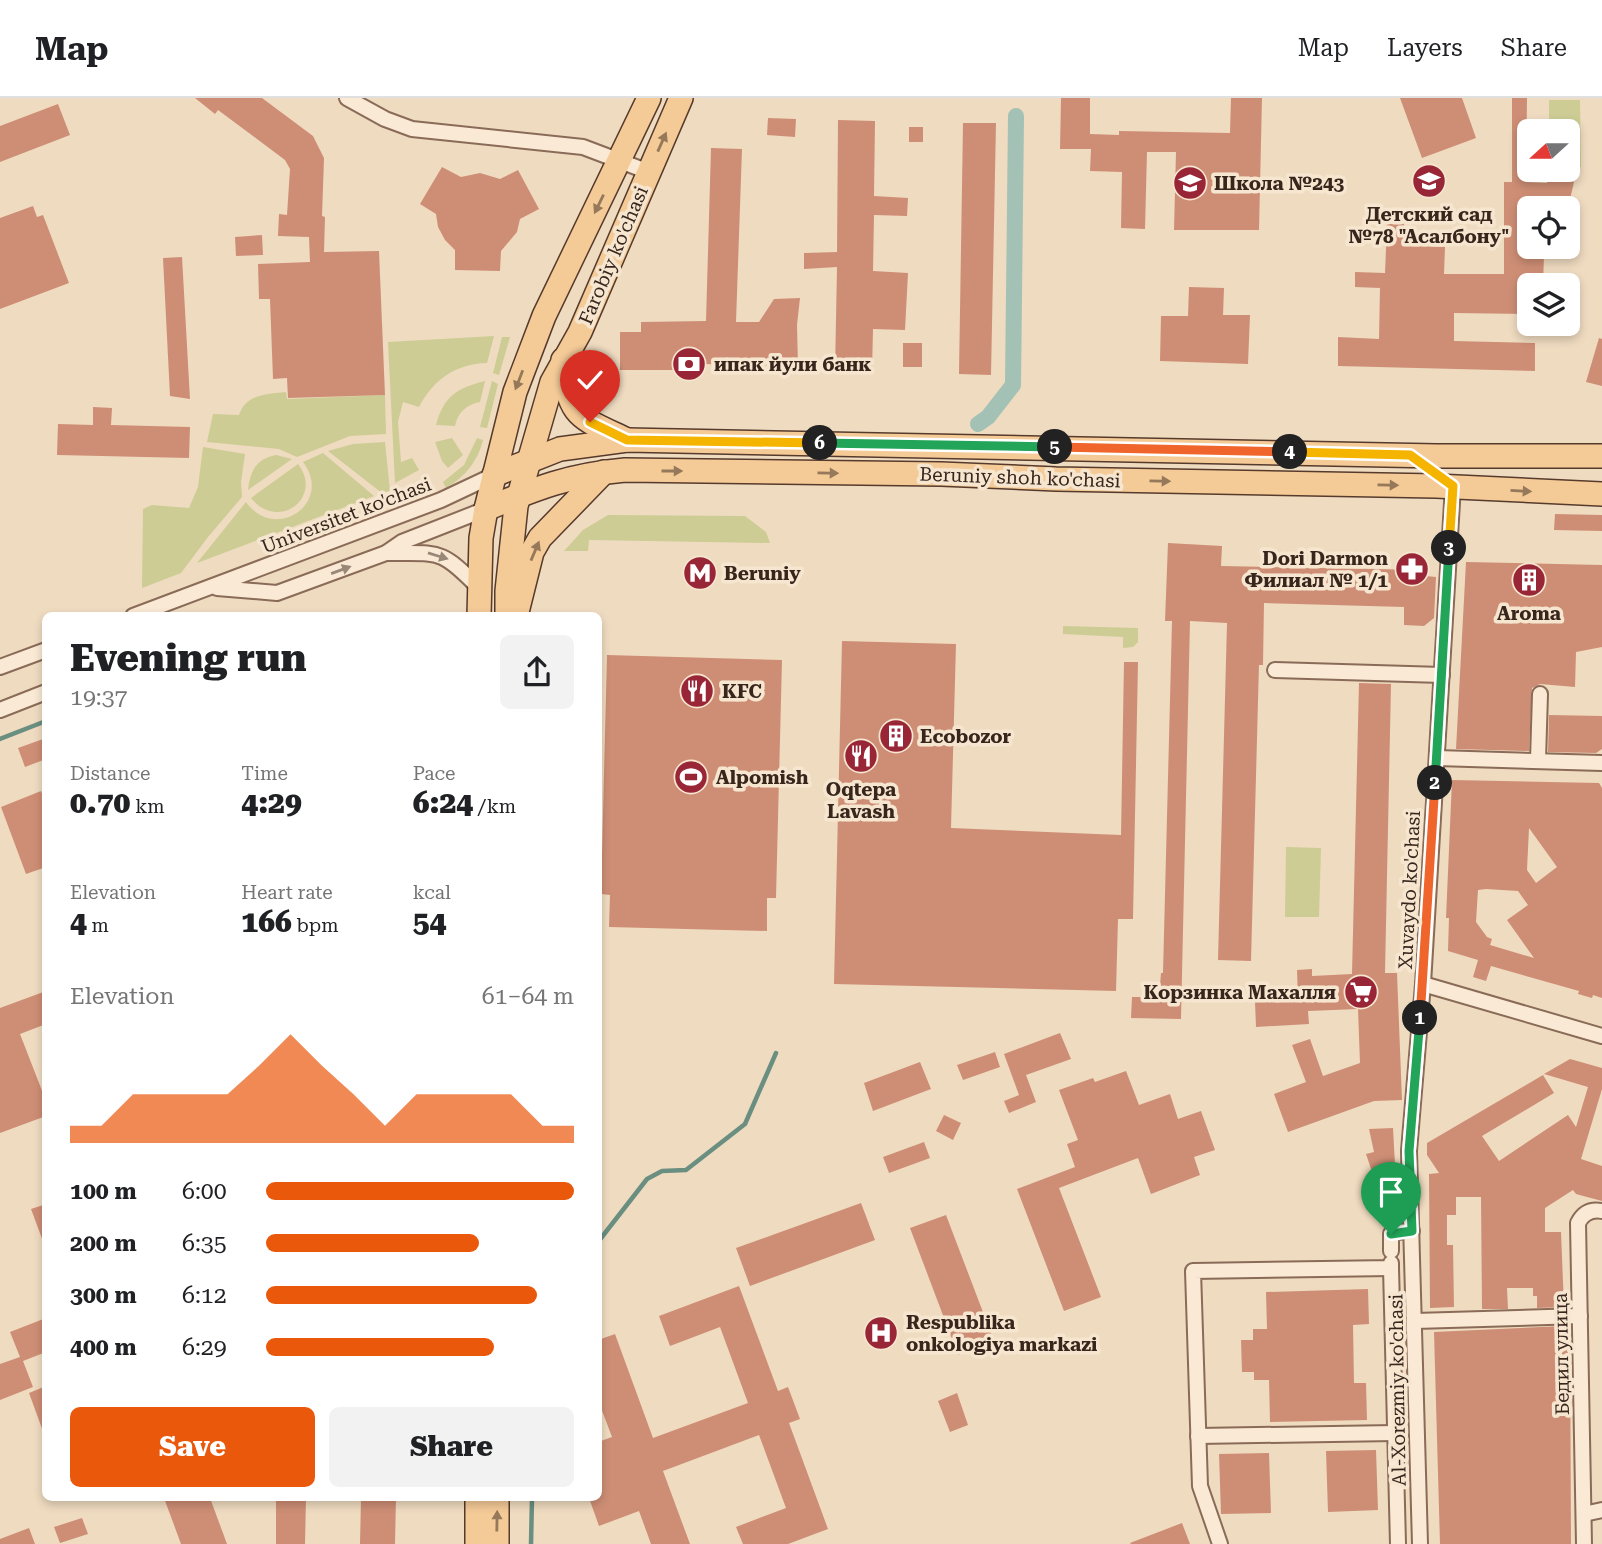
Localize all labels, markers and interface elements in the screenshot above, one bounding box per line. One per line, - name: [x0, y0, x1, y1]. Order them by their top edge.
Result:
- text: Map: [35, 29, 109, 68]
- text: Map: [1298, 34, 1349, 62]
- text: Layers: [1387, 34, 1463, 62]
- text: Share: [1501, 34, 1567, 62]
- north arrow: [1517, 119, 1580, 182]
- map controls: [1517, 119, 1580, 336]
- one-way arrow: [656, 132, 668, 152]
- school or university icon: Детский сад №78 "Асалбону": [1410, 162, 1448, 200]
- school or university icon: Школа №243: [1171, 164, 1209, 202]
- place label: Школа №243: [1214, 172, 1345, 195]
- street label: Farobiy ko'chasi: [574, 183, 653, 328]
- one-way arrow: [593, 194, 605, 214]
- button: locate: [1517, 196, 1580, 259]
- place label: Детский сад №78 "Асалбону": [1349, 203, 1509, 248]
- button: layers: [1517, 273, 1580, 336]
- bank icon: ипак йули банк: [670, 345, 708, 383]
- pin: [560, 350, 620, 422]
- place label: ипак йули банк: [714, 353, 871, 376]
- icon: check: [571, 361, 609, 399]
- one-way arrow: [514, 369, 525, 390]
- pin: 6: [802, 426, 838, 460]
- pin: 5: [1038, 430, 1072, 464]
- text: 6: [814, 431, 825, 454]
- pin: 4: [1272, 434, 1308, 470]
- text: 5: [1049, 435, 1060, 458]
- text: 4: [1284, 440, 1295, 463]
- street label: Beruniy shoh ko'chasi: [919, 462, 1121, 493]
- one-way arrow: [661, 465, 683, 477]
- one-way arrow: [817, 467, 839, 479]
- street label: Universitet ko'chasi: [258, 472, 434, 558]
- one-way arrow: [1150, 475, 1172, 486]
- one-way arrow: [1377, 479, 1399, 491]
- one-way arrow: [1510, 486, 1532, 497]
- pin: 3: [1432, 531, 1466, 566]
- text: 3: [1443, 536, 1454, 559]
- one-way arrow: [529, 540, 540, 561]
- place label: Dori Darmon Филиал № 1/1: [1245, 547, 1388, 592]
- pharmacy icon: Dori Darmon Филиал № 1/1: [1393, 550, 1431, 588]
- one-way arrow: [427, 552, 448, 562]
- metro station icon: Beruniy: [681, 554, 719, 592]
- building icon: Aroma: [1510, 561, 1548, 599]
- place label: Beruniy: [724, 562, 801, 585]
- one-way arrow: [330, 564, 351, 575]
- place label: Aroma: [1497, 602, 1561, 625]
- button: share: [500, 635, 574, 709]
- text: Evening run: [70, 636, 306, 680]
- restaurant icon: KFC: [678, 672, 716, 710]
- place label: KFC: [722, 680, 762, 703]
- text: 19:37: [70, 684, 127, 711]
- building icon: Ecobozor: [877, 717, 915, 755]
- place label: Ecobozor: [920, 725, 1012, 748]
- restaurant icon: Oqtepa Lavash: [842, 737, 880, 775]
- sports icon: Alpomish: [672, 758, 710, 796]
- text: Distance: [70, 762, 150, 785]
- text: Time: [241, 762, 288, 785]
- text: Pace: [413, 762, 456, 785]
- place label: Alpomish: [716, 766, 809, 789]
- pin: 2: [1418, 766, 1452, 800]
- text: 2: [1429, 771, 1440, 794]
- place label: Oqtepa Lavash: [826, 778, 896, 823]
- text: 0.70: [70, 785, 130, 820]
- text: 4:29: [241, 785, 302, 820]
- text: 6:24: [413, 785, 473, 820]
- text: km: [130, 795, 165, 818]
- text: /km: [473, 795, 516, 818]
- street label: Xuvaydo ko'chasi: [1394, 810, 1425, 970]
- text: Elevation: [70, 881, 156, 904]
- text: Heart rate: [241, 881, 333, 904]
- text: kcal: [413, 881, 451, 904]
- text: 4: [70, 904, 87, 939]
- text: 166: [241, 904, 292, 939]
- text: 54: [413, 904, 446, 939]
- text: m: [87, 914, 109, 937]
- text: bpm: [292, 914, 339, 937]
- supermarket icon: Корзинка Махалля: [1342, 973, 1380, 1011]
- place label: Корзинка Махалля: [1144, 981, 1336, 1004]
- text: Elevation: [70, 983, 174, 1010]
- text: 61–64 m: [482, 983, 574, 1010]
- pin: 1: [1402, 1000, 1438, 1035]
- text: 1: [1414, 1006, 1425, 1029]
- pin: [1361, 1162, 1421, 1234]
- icon: arrive: [1372, 1173, 1410, 1211]
- text: 100 m: [70, 1178, 137, 1205]
- text: 6:00: [182, 1178, 227, 1205]
- text: 200 m: [70, 1230, 137, 1257]
- text: 6:35: [182, 1230, 227, 1257]
- text: 300 m: [70, 1282, 137, 1309]
- text: 6:12: [182, 1282, 227, 1309]
- street label: Бедил улица: [1549, 1292, 1574, 1415]
- street label: Al-Xorezmiy ko'chasi: [1384, 1294, 1411, 1486]
- place label: Respublika onkologiya markazi: [906, 1311, 1097, 1356]
- hospital icon: Respublika onkologiya markazi: [862, 1314, 900, 1352]
- text: 400 m: [70, 1334, 137, 1361]
- text: 6:29: [182, 1334, 227, 1361]
- button: Save: [70, 1407, 315, 1487]
- button: Share: [329, 1407, 574, 1487]
- one-way arrow: [491, 1510, 503, 1532]

